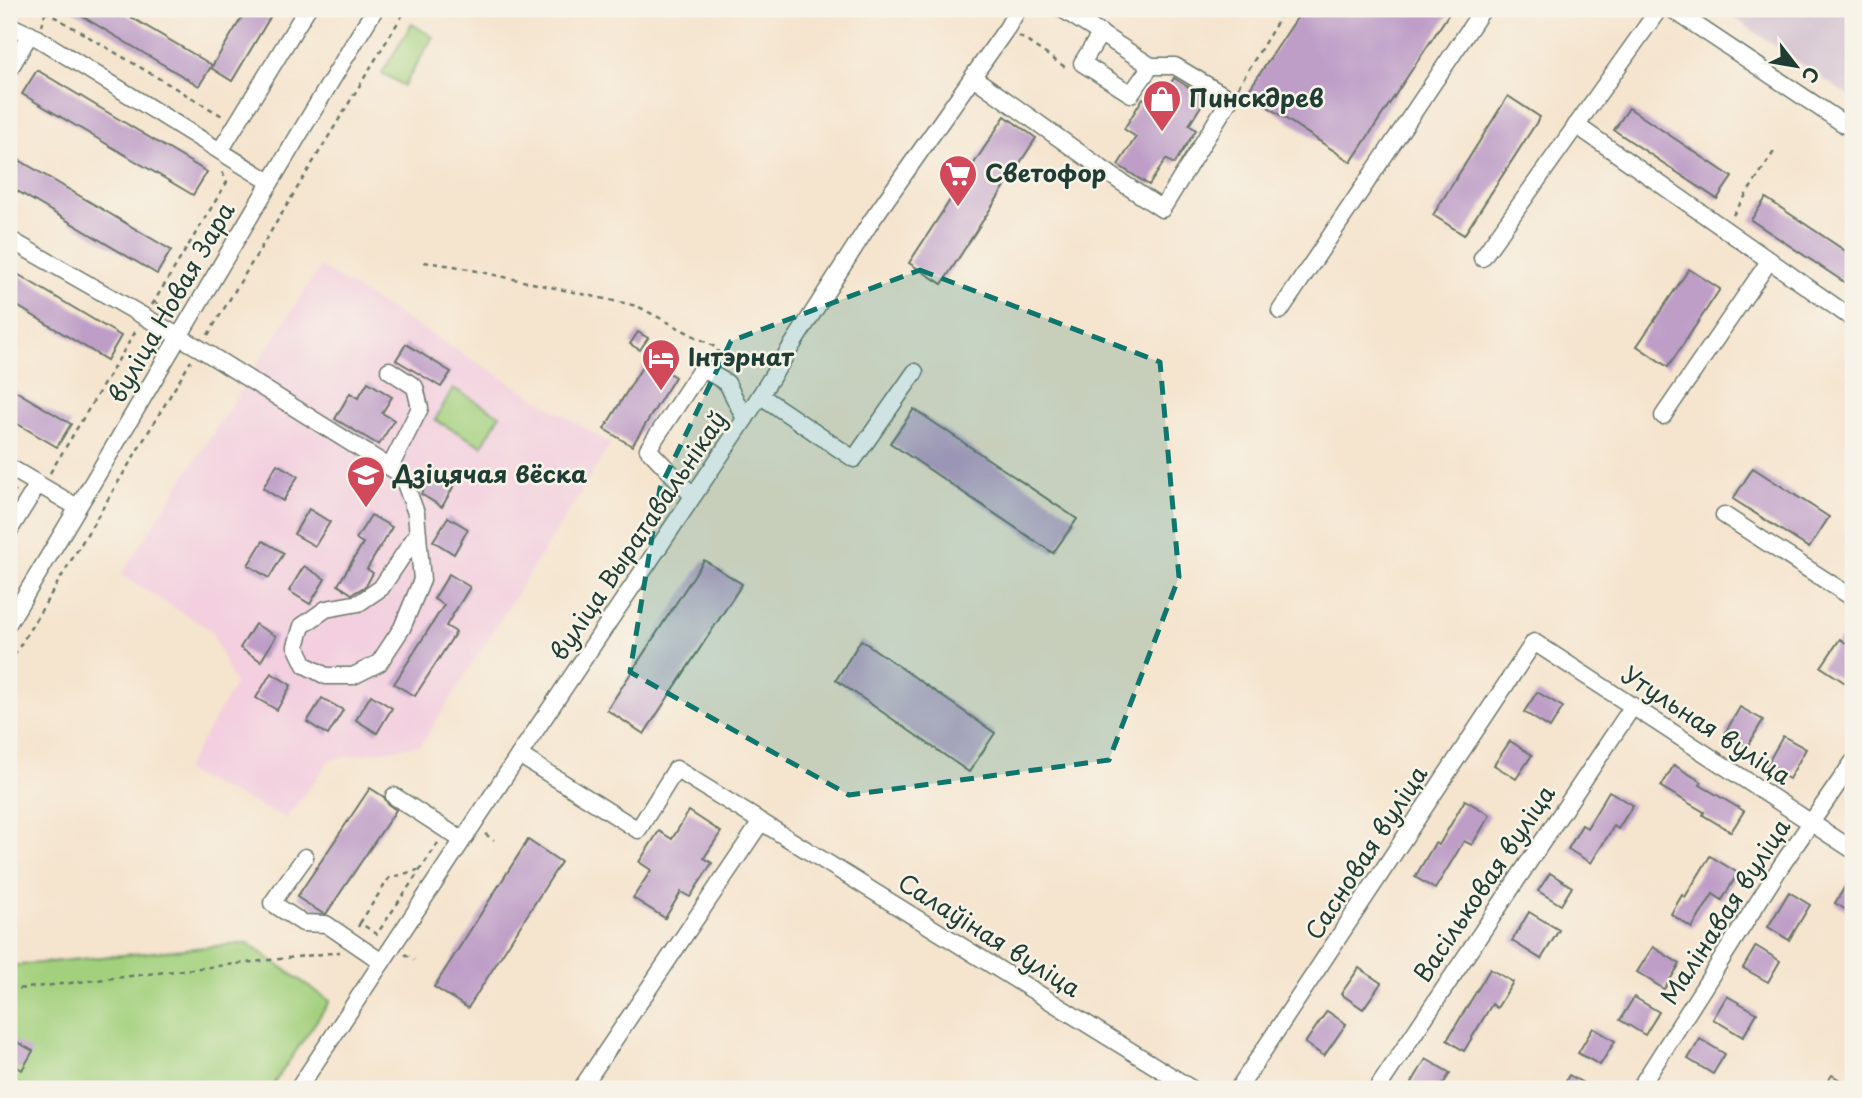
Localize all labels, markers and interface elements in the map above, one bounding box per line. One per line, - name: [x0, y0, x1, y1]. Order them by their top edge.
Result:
- north arrow: [1760, 32, 1830, 102]
- text: С: [1796, 62, 1827, 89]
- shop icon: Пинскдрев: [1141, 78, 1183, 133]
- place label: Пинскдрев: [1189, 79, 1324, 115]
- supermarket icon: Светофор: [937, 153, 979, 208]
- place label: Светофор: [985, 154, 1106, 190]
- street label: вуліца Новая Зара: [98, 195, 242, 409]
- hotel icon: Інтэрнат: [640, 337, 682, 392]
- place label: Інтэрнат: [688, 338, 795, 374]
- street label: вуліца Выратавальнікаў: [540, 403, 735, 667]
- school or university icon: Дзіцячая вёска: [345, 454, 387, 509]
- place label: Дзіцячая вёска: [392, 455, 588, 491]
- street label: Утульная вуліца: [1615, 656, 1799, 793]
- street label: Сасновая вуліца: [1295, 757, 1435, 946]
- street label: Васільковая вуліца: [1404, 777, 1563, 989]
- street label: Малінавая вуліца: [1651, 810, 1798, 1011]
- street label: Салаўіная вуліца: [892, 864, 1089, 1005]

